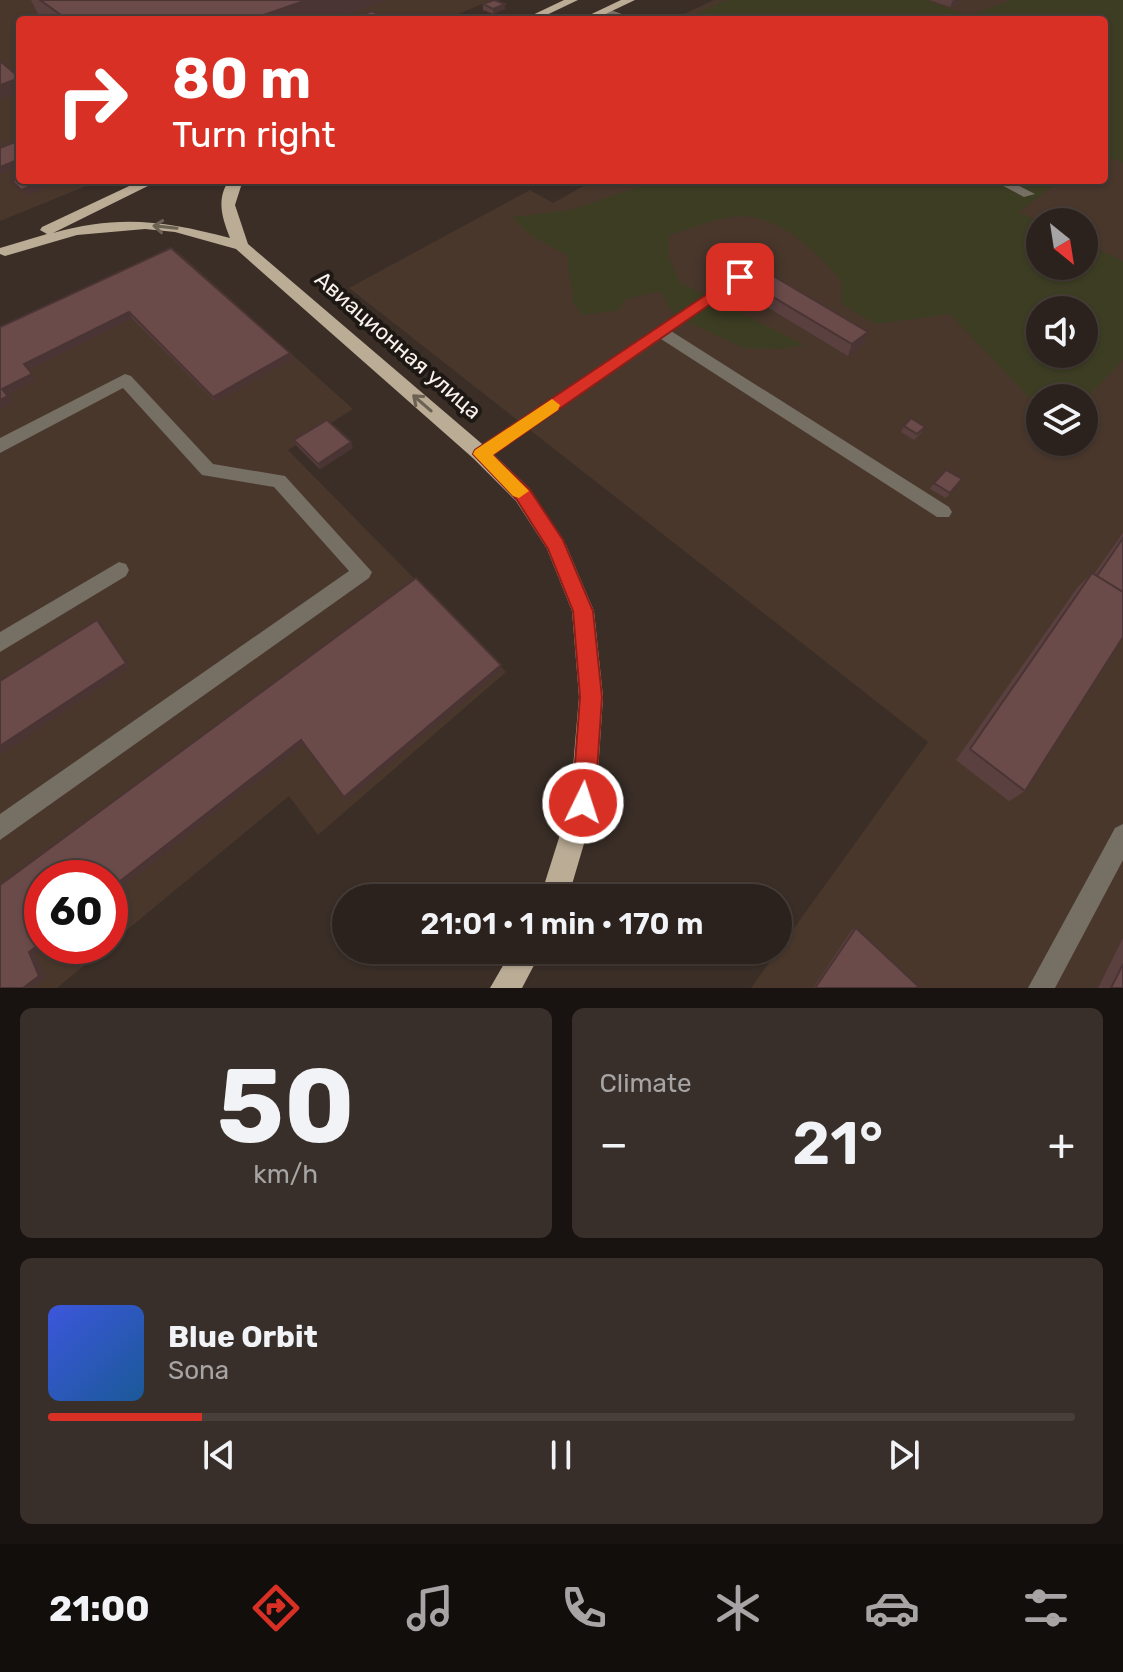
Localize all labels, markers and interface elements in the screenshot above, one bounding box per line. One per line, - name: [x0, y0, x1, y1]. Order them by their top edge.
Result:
- text: 80 m: [172, 46, 311, 112]
- icon: right: [40, 48, 144, 152]
- text: Turn right: [172, 113, 336, 156]
- north arrow: [1026, 208, 1098, 280]
- map controls: [1026, 208, 1098, 456]
- one-way arrow: [152, 220, 179, 235]
- pin: [706, 243, 774, 311]
- icon: arrive: [718, 255, 762, 299]
- street label: Авиационная улица: [309, 265, 487, 425]
- button: sound: [1026, 296, 1098, 368]
- button: layers: [1026, 384, 1098, 456]
- one-way arrow: [413, 395, 433, 413]
- position arrow: [541, 761, 625, 845]
- speed limit sign: 60: [24, 860, 128, 964]
- text: 21:01 · 1 min · 170 m: [420, 906, 704, 942]
- text: 50: [217, 1045, 355, 1168]
- text: Climate: [600, 1068, 692, 1099]
- text: 21°: [792, 1108, 883, 1179]
- text: −: [600, 1118, 628, 1170]
- text: +: [1048, 1118, 1075, 1170]
- text: km/h: [253, 1159, 318, 1190]
- text: Blue Orbit: [168, 1319, 318, 1355]
- text: Sona: [168, 1355, 229, 1386]
- icon: previous: [197, 1433, 241, 1477]
- icon: pause: [539, 1433, 583, 1477]
- icon: next: [882, 1433, 926, 1477]
- icon: directions: [248, 1580, 304, 1636]
- icon: music: [402, 1580, 458, 1636]
- icon: phone: [556, 1580, 612, 1636]
- icon: climate: [710, 1580, 766, 1636]
- icon: car: [864, 1580, 920, 1636]
- icon: filters: [1018, 1580, 1074, 1636]
- text: 21:00: [49, 1587, 150, 1630]

